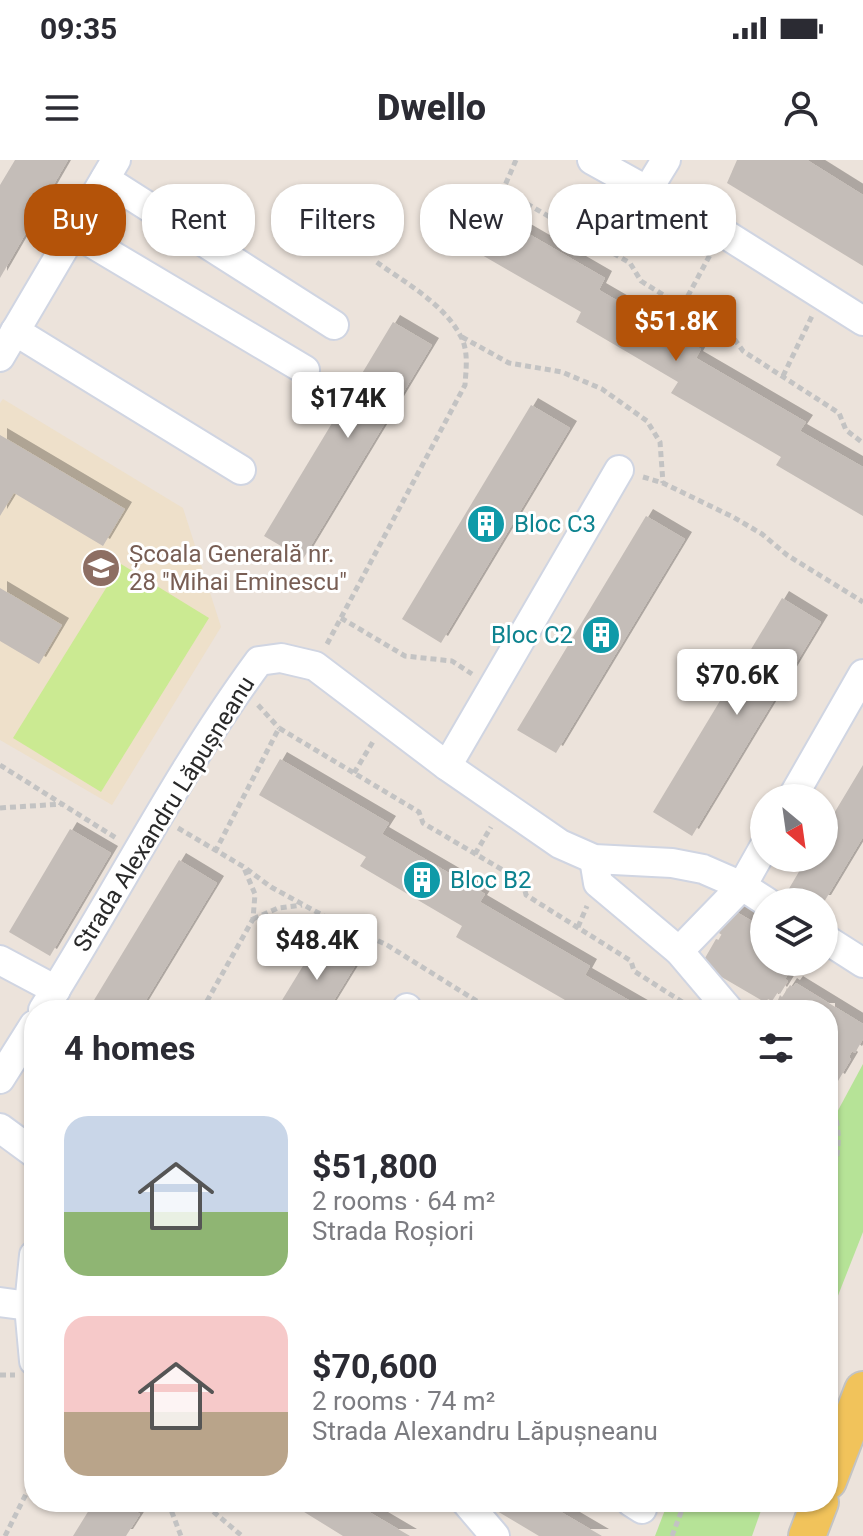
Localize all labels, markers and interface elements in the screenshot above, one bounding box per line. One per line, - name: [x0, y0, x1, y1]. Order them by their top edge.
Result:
- text: 09:35: [40, 11, 117, 46]
- icon: menu: [40, 86, 84, 130]
- icon: person: [779, 86, 823, 130]
- text: Dwello: [377, 87, 486, 129]
- chip: Buy: [24, 184, 126, 256]
- chip: Rent: [142, 184, 255, 256]
- chip: Filters: [271, 184, 404, 256]
- chip: New: [420, 184, 532, 256]
- chip: Apartment: [548, 184, 736, 256]
- pin: $51.8K: [611, 295, 741, 363]
- text: $51.8K: [634, 306, 718, 336]
- pin: $174K: [292, 372, 404, 440]
- text: $174K: [310, 383, 386, 413]
- building icon: Bloc C3: [465, 503, 507, 545]
- place label: Bloc C3: [514, 510, 596, 538]
- place label: Școala Generală nr. 28 "Mihai Eminescu": [129, 540, 347, 596]
- school or university icon: Școala Generală nr. 28 "Mihai Eminescu": [80, 547, 122, 589]
- building icon: Bloc C2: [580, 614, 622, 656]
- place label: Bloc C2: [491, 621, 573, 649]
- pin: $70.6K: [672, 649, 802, 717]
- text: $70.6K: [695, 660, 779, 690]
- street label: Strada Alexandru Lăpușneanu: [68, 671, 260, 957]
- north arrow: [750, 784, 838, 872]
- map controls: [750, 784, 838, 976]
- building icon: Bloc B2: [401, 859, 443, 901]
- place label: Bloc B2: [450, 866, 531, 894]
- button: layers: [750, 888, 838, 976]
- pin: $48.4K: [252, 914, 382, 982]
- text: $48.4K: [275, 925, 359, 955]
- icon: filters: [754, 1026, 798, 1070]
- text: 4 homes: [64, 1028, 195, 1068]
- text: $51,800: [312, 1146, 437, 1186]
- icon: home: [128, 1148, 224, 1244]
- text: 2 rooms · 64 m²: [312, 1186, 495, 1216]
- text: Strada Roșiori: [312, 1216, 474, 1246]
- text: $70,600: [312, 1346, 437, 1386]
- icon: home: [128, 1348, 224, 1444]
- text: 2 rooms · 74 m²: [312, 1386, 495, 1416]
- text: Strada Alexandru Lăpușneanu: [312, 1416, 658, 1446]

